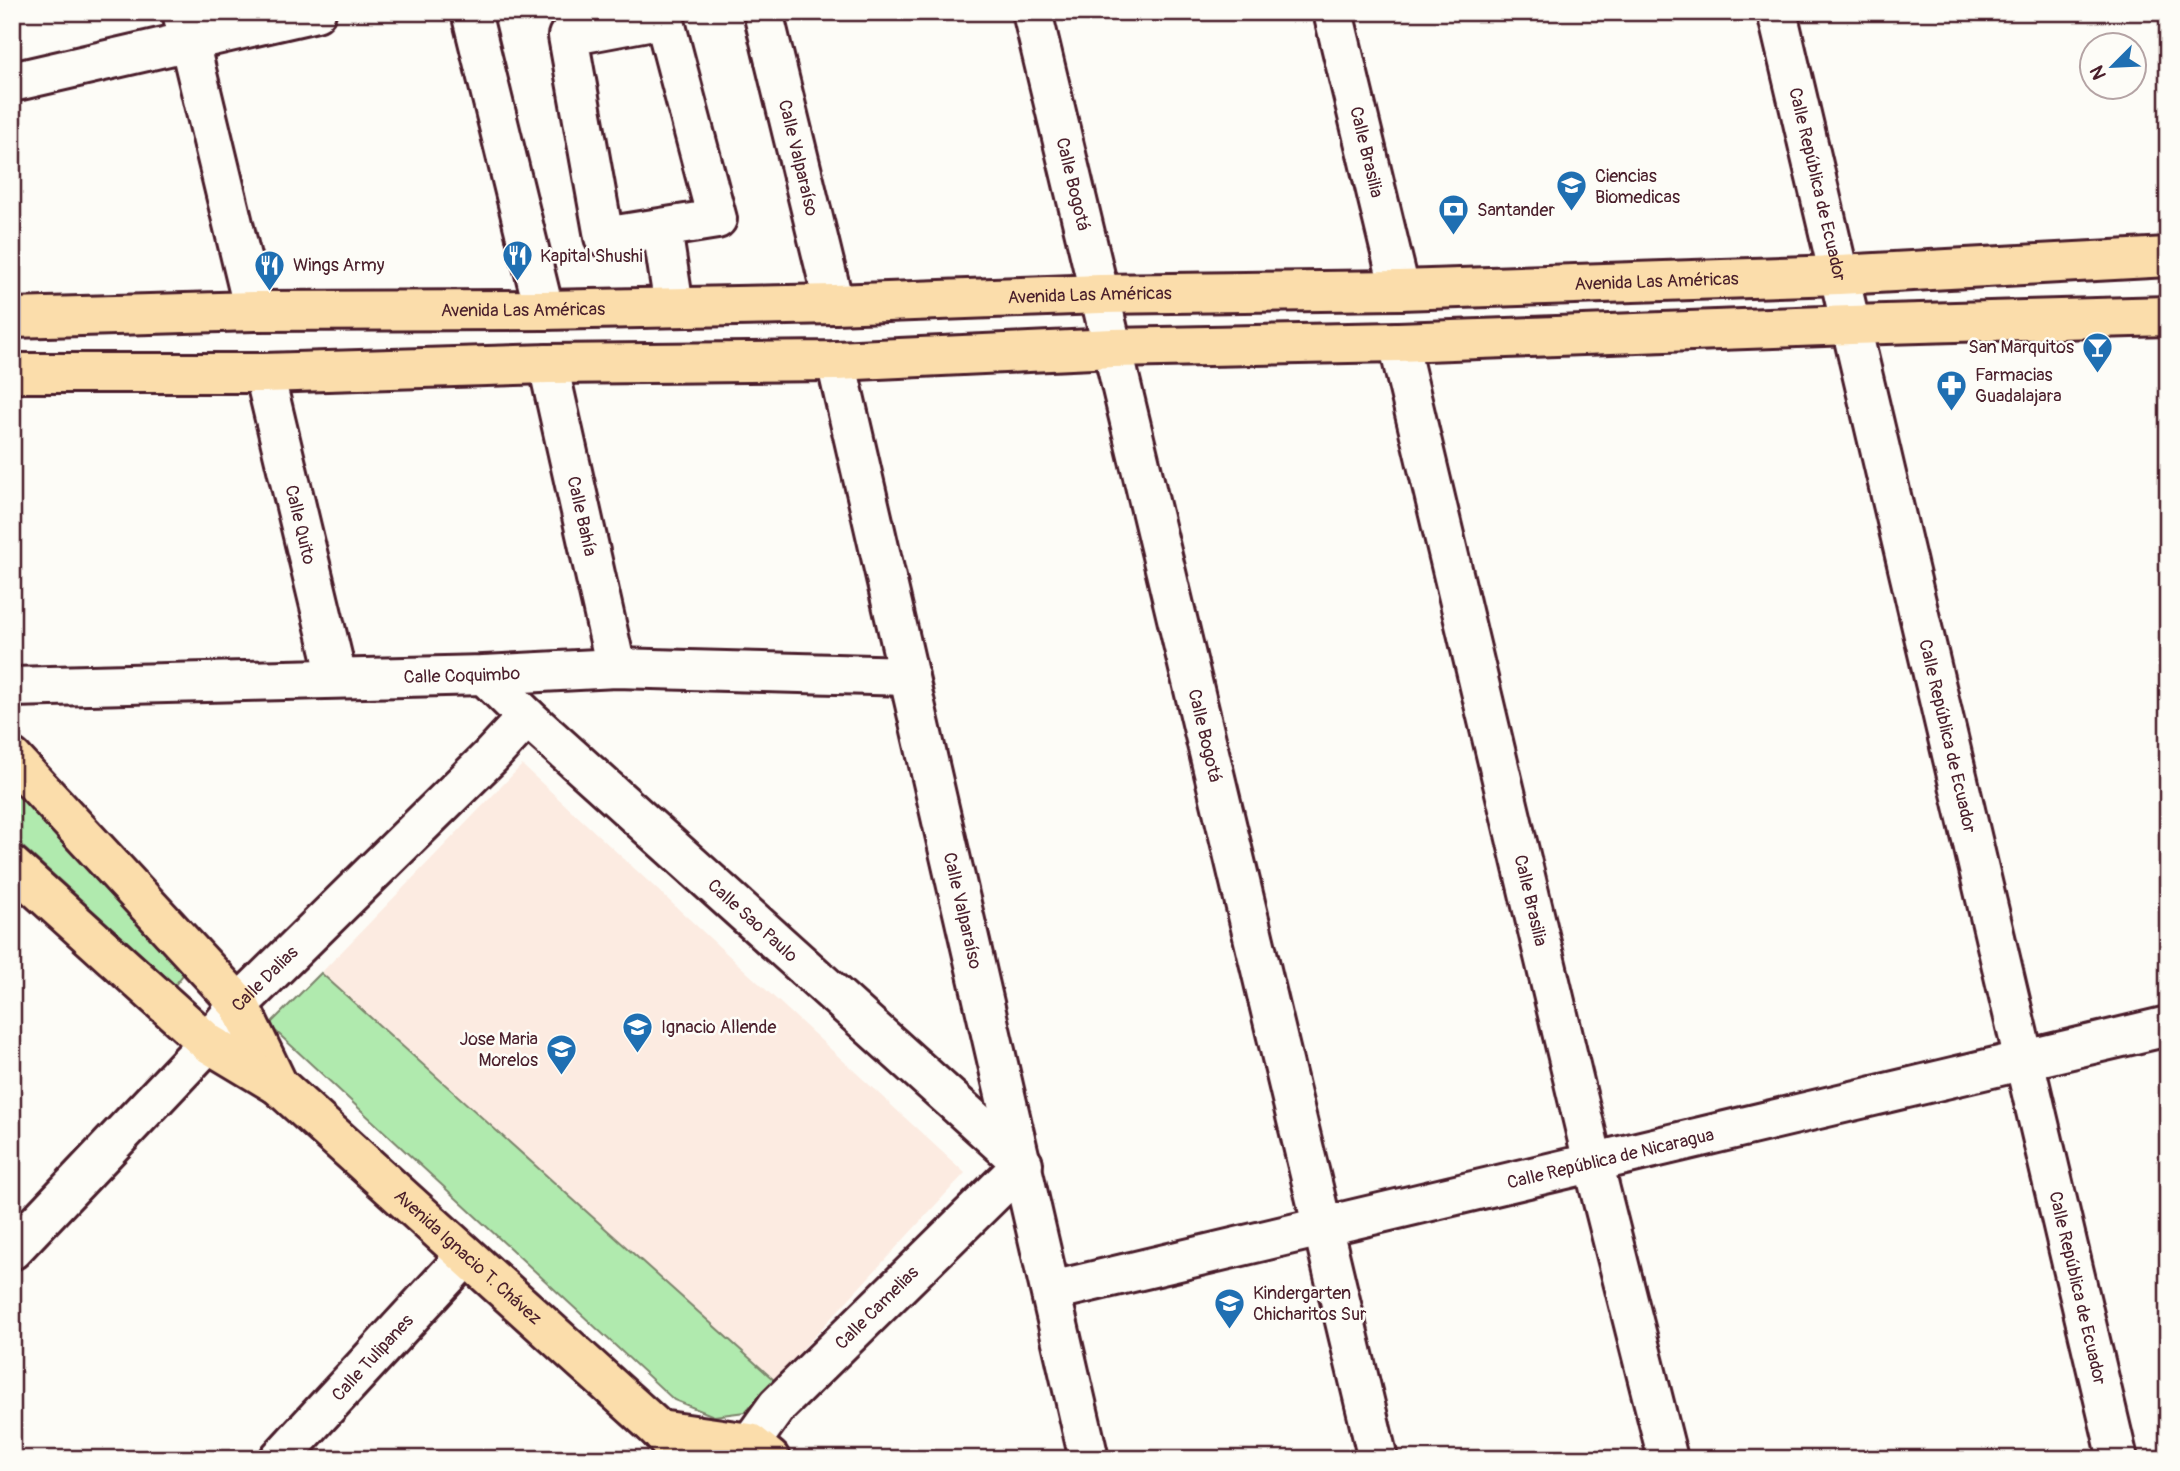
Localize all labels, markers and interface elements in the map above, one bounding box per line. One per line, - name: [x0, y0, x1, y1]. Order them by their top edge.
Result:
- north arrow: [2078, 32, 2148, 102]
- text: N: [2085, 62, 2112, 83]
- street label: Calle República de Ecuador: [1784, 85, 1852, 284]
- street label: Calle Valparaíso: [773, 97, 824, 218]
- street label: Calle Brasilia: [1345, 104, 1389, 200]
- street label: Calle Bogotá: [1051, 135, 1095, 233]
- place label: Ciencias Biomedicas: [1595, 165, 1680, 209]
- school or university icon: Ciencias Biomedicas: [1555, 169, 1589, 213]
- bank icon: Santander: [1437, 193, 1471, 237]
- place label: Santander: [1477, 199, 1555, 222]
- restaurant icon: Kapital Shushi: [500, 239, 534, 283]
- place label: Kapital Shushi: [540, 245, 643, 268]
- restaurant icon: Wings Army: [253, 248, 287, 292]
- place label: Wings Army: [293, 254, 385, 277]
- street label: Avenida Las Américas: [1574, 267, 1739, 296]
- street label: Avenida Las Américas: [1007, 282, 1172, 309]
- street label: Avenida Las Américas: [441, 297, 605, 322]
- bar icon: San Marquitos: [2080, 330, 2114, 374]
- place label: San Marquitos: [1968, 336, 2074, 359]
- place label: Farmacias Guadalajara: [1975, 364, 2062, 408]
- pharmacy icon: Farmacias Guadalajara: [1935, 368, 1969, 412]
- street label: Calle Bahía: [562, 474, 602, 558]
- street label: Calle Quito: [280, 483, 321, 567]
- street label: Calle República de Ecuador: [1914, 637, 1982, 836]
- street label: Calle Coquimbo: [403, 662, 521, 689]
- street label: Calle Bogotá: [1183, 687, 1227, 785]
- street label: Calle Valparaíso: [938, 850, 987, 971]
- street label: Calle Brasilia: [1509, 853, 1553, 948]
- street label: Calle Sao Paulo: [703, 874, 803, 967]
- street label: Calle Dalias: [226, 941, 303, 1016]
- school or university icon: Ignacio Allende: [621, 1010, 655, 1054]
- place label: Ignacio Allende: [661, 1016, 777, 1039]
- place label: Jose Maria Morelos: [460, 1028, 538, 1072]
- school or university icon: Jose Maria Morelos: [544, 1032, 578, 1076]
- street label: Calle República de Nicaragua: [1505, 1123, 1716, 1194]
- street label: Avenida Ignacio T. Chávez: [389, 1184, 547, 1330]
- street label: Calle República de Ecuador: [2044, 1189, 2112, 1388]
- street label: Calle Camelias: [830, 1261, 924, 1355]
- place label: Kindergarten Chicharitos Sur: [1253, 1282, 1367, 1326]
- school or university icon: Kindergarten Chicharitos Sur: [1213, 1286, 1247, 1330]
- street label: Calle Tulipanes: [327, 1309, 418, 1406]

